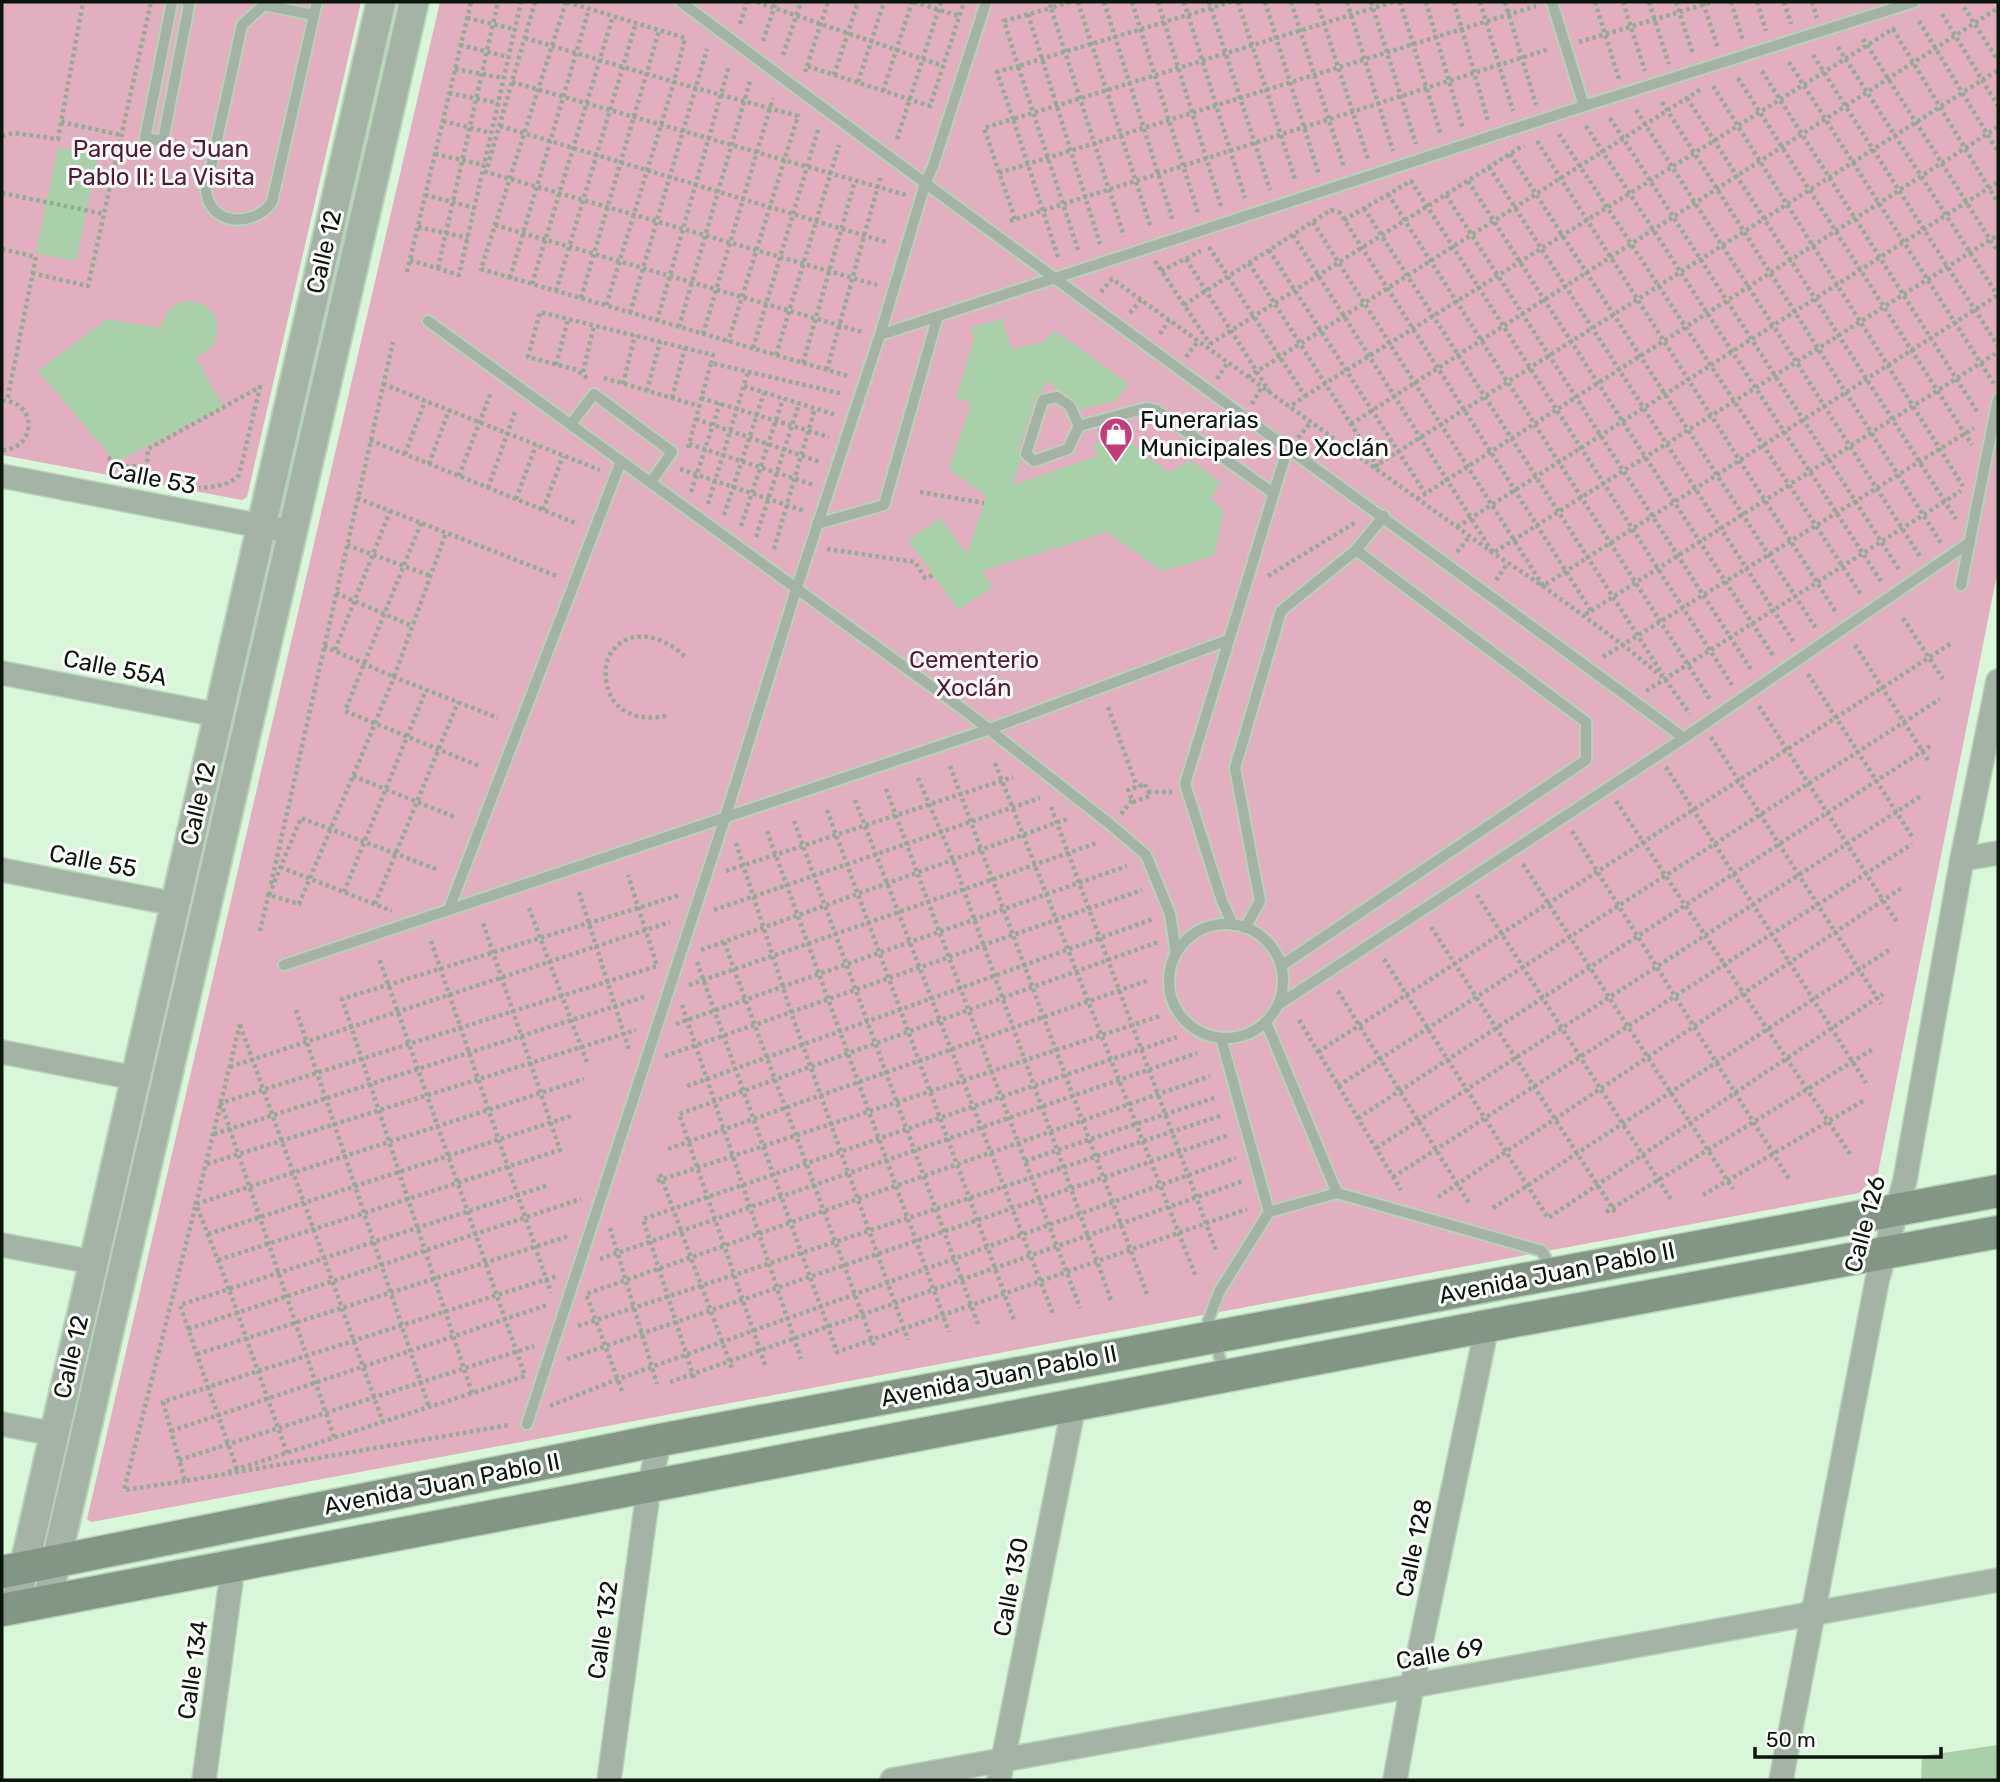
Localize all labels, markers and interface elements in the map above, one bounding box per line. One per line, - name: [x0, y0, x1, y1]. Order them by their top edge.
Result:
- park label: Parque de Juan Pablo II: La Visita: [67, 135, 255, 191]
- street label: Calle 12: [301, 208, 347, 296]
- place label: Funerarias Municipales De Xoclán: [1140, 406, 1389, 462]
- shop icon: Funerarias Municipales De Xoclán: [1097, 415, 1135, 464]
- street label: Calle 53: [106, 456, 198, 500]
- street label: Calle 55A: [61, 644, 169, 692]
- park label: Cementerio Xoclán: [909, 646, 1039, 702]
- street label: Calle 12: [175, 760, 221, 848]
- street label: Calle 55: [47, 839, 139, 883]
- street label: Calle 126: [1839, 1173, 1891, 1275]
- street label: Avenida Juan Pablo II: [1437, 1236, 1677, 1310]
- street label: Calle 12: [48, 1313, 94, 1401]
- street label: Avenida Juan Pablo II: [879, 1339, 1119, 1413]
- street label: Avenida Juan Pablo II: [322, 1447, 562, 1521]
- street label: Calle 128: [1390, 1496, 1438, 1600]
- street label: Calle 130: [988, 1535, 1034, 1639]
- street label: Calle 132: [582, 1579, 624, 1681]
- street label: Calle 134: [172, 1619, 214, 1721]
- street label: Calle 69: [1394, 1632, 1486, 1676]
- scale bar: [1755, 1716, 1940, 1760]
- text: 50 m: [1766, 1727, 1816, 1752]

